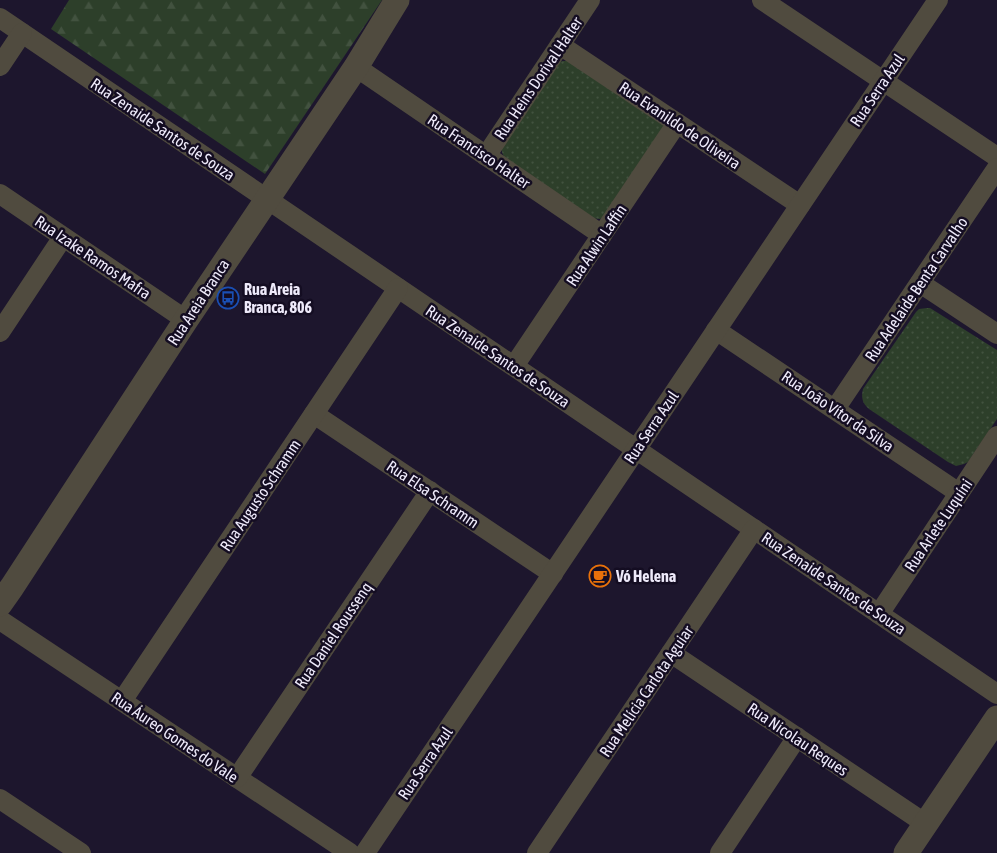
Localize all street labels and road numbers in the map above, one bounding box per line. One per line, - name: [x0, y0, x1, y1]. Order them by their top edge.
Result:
- street label: Rua Heins Dorival Halter: [490, 13, 586, 143]
- street label: Rua Serra Azul: [846, 50, 908, 130]
- street label: Rua Zenaide Santos de Souza: [88, 74, 238, 184]
- street label: Rua Evanildo de Oliveira: [616, 78, 744, 172]
- street label: Rua Francisco Halter: [424, 110, 534, 192]
- street label: Rua Alwin Laffin: [562, 201, 630, 289]
- street label: Rua Izake Ramos Mafra: [32, 212, 154, 302]
- street label: Rua Adelaide Benta Carvalho: [861, 213, 971, 365]
- street label: Rua Areia Branca: [163, 256, 233, 348]
- street label: Rua Zenaide Santos de Souza: [423, 301, 573, 411]
- street label: Rua João Vítor da Silva: [779, 367, 897, 455]
- street label: Rua Serra Azul: [620, 387, 682, 467]
- street label: Rua Augusto Schramm: [216, 436, 305, 555]
- street label: Rua Elsa Schramm: [384, 457, 482, 531]
- street label: Rua Arlete Luquíni: [900, 475, 976, 575]
- street label: Rua Zenaide Santos de Souza: [759, 528, 909, 638]
- street label: Rua Daniel Roussenq: [291, 579, 376, 692]
- street label: Rua Melícia Carlota Aguiar: [595, 622, 698, 760]
- street label: Rua Áureo Gomes do Vale: [108, 688, 242, 786]
- street label: Rua Nicolau Reques: [744, 699, 852, 780]
- street label: Rua Serra Azul: [394, 723, 456, 803]

